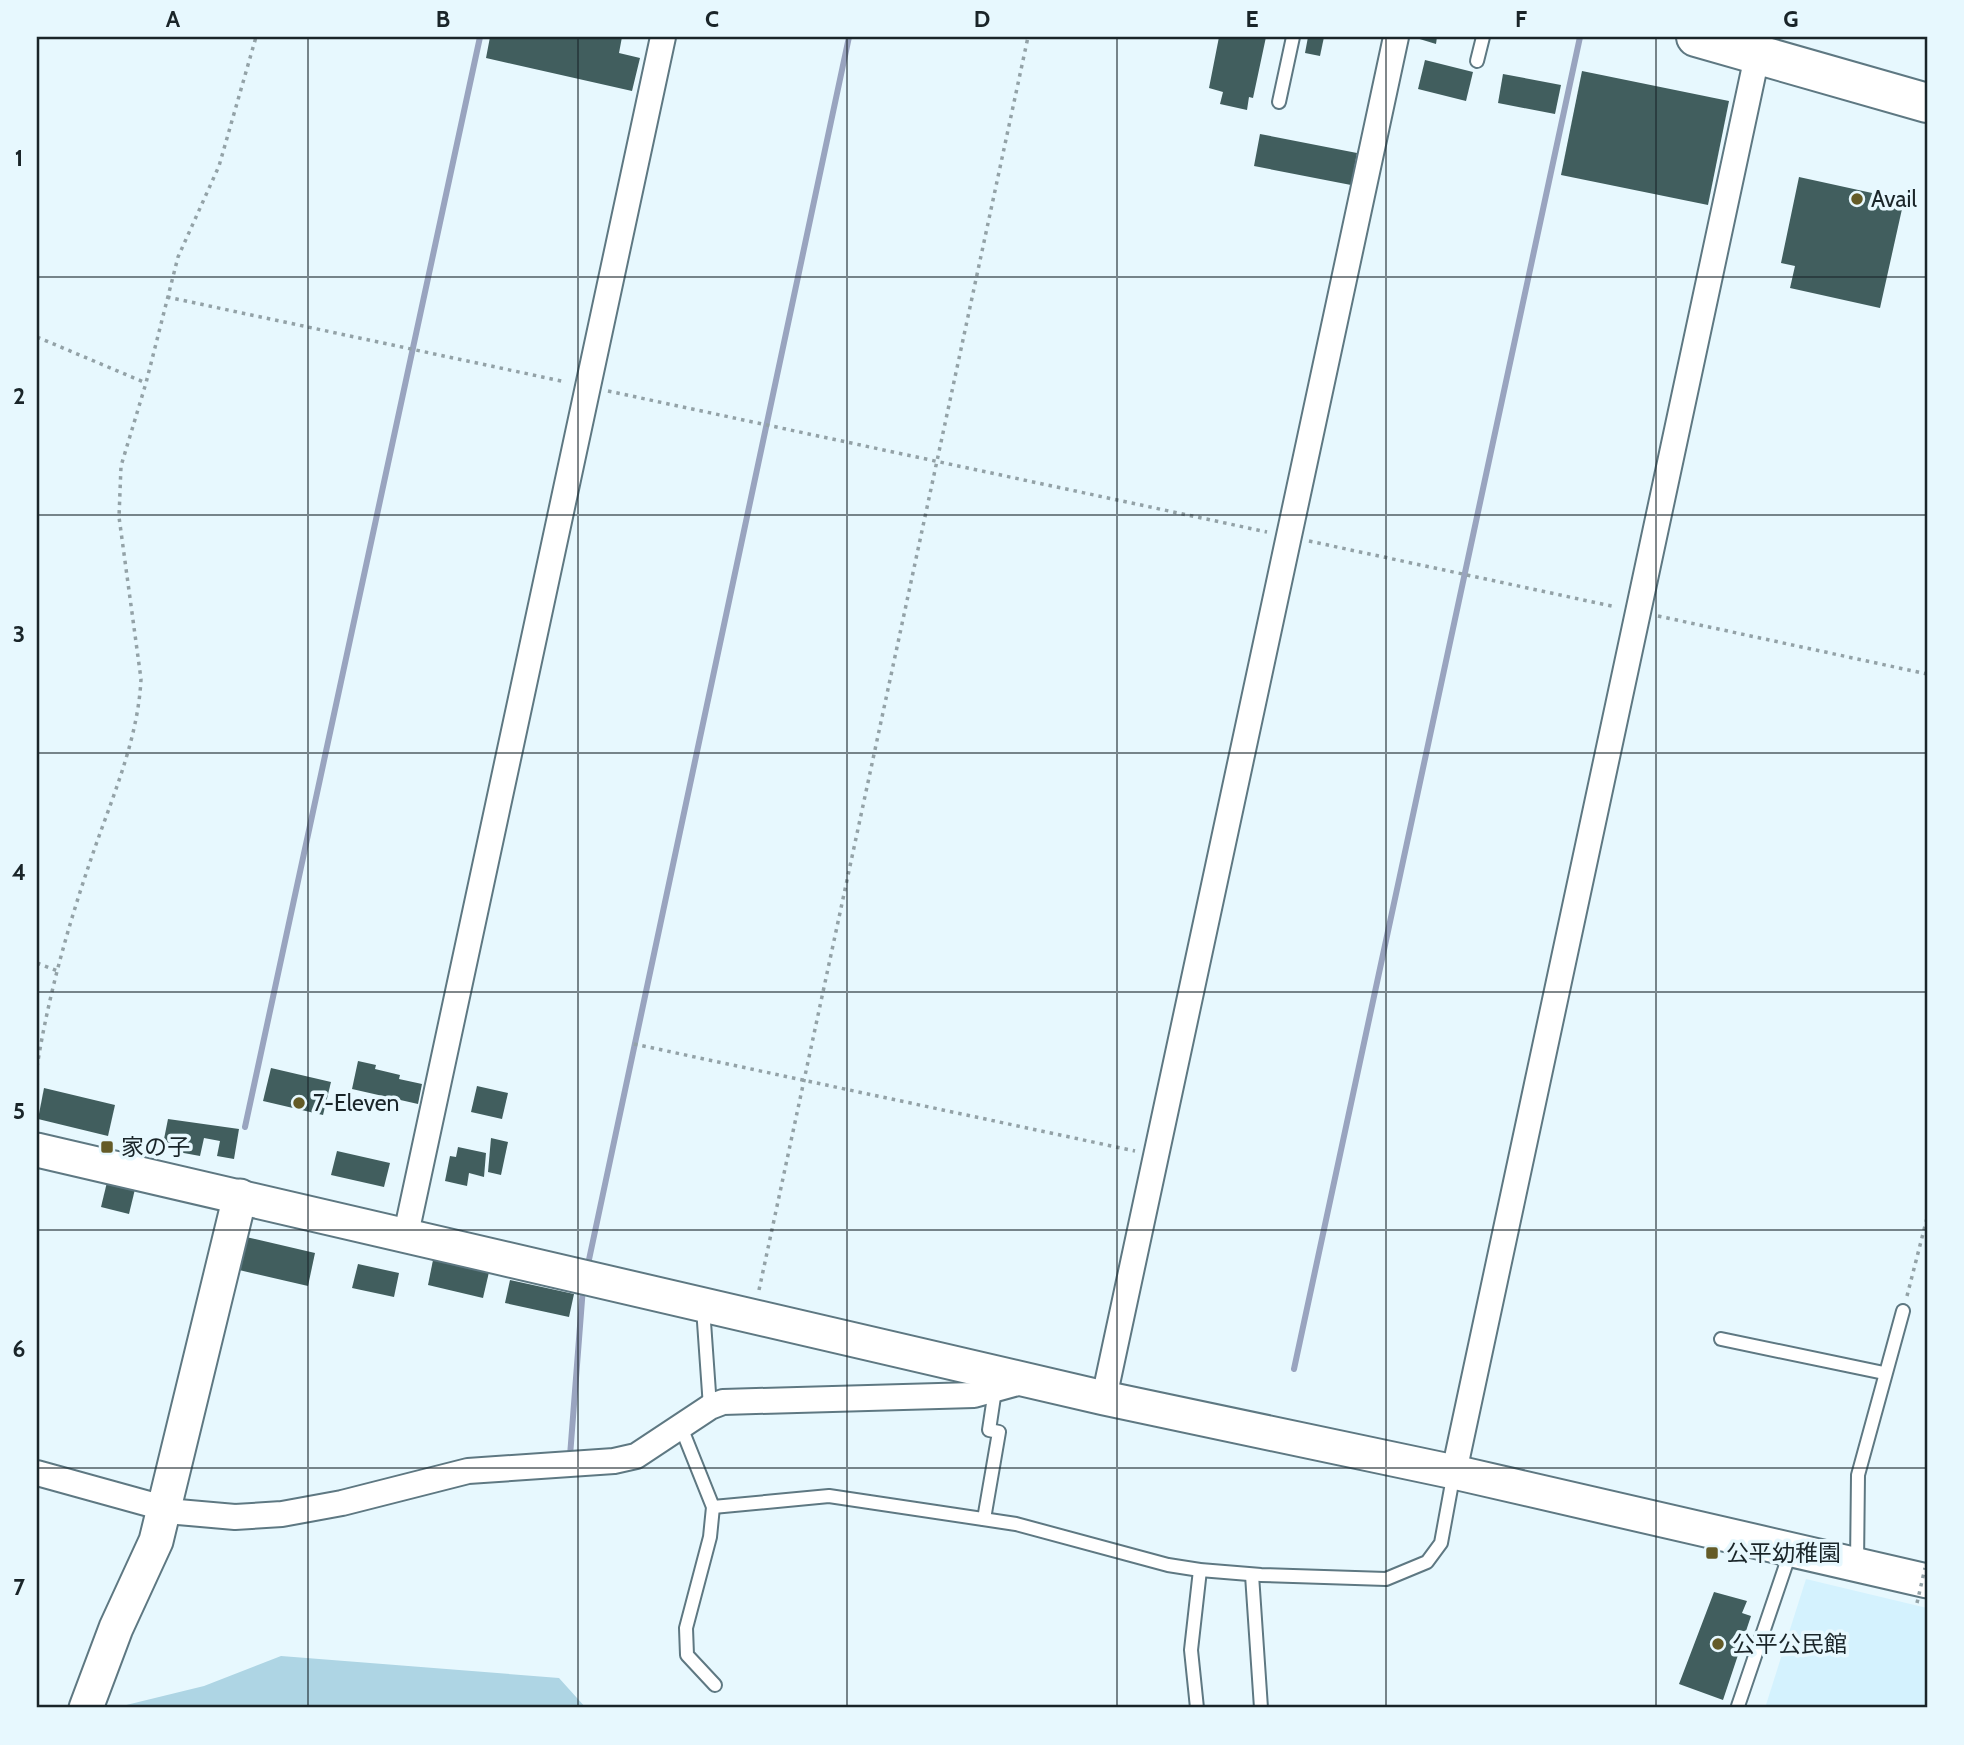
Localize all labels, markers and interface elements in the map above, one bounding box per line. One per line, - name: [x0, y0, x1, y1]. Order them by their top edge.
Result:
- text: A: [166, 5, 181, 33]
- text: B: [436, 5, 450, 33]
- text: C: [705, 5, 719, 33]
- text: D: [974, 5, 990, 33]
- text: E: [1245, 5, 1259, 33]
- text: F: [1515, 5, 1527, 33]
- text: G: [1783, 5, 1799, 33]
- text: 1: [15, 144, 23, 172]
- place label: Avail: [1871, 185, 1917, 213]
- marker: Avail: [1849, 191, 1865, 207]
- text: 2: [13, 382, 25, 410]
- text: 3: [13, 620, 25, 648]
- text: 4: [12, 858, 26, 886]
- place label: 7-Eleven: [313, 1089, 399, 1117]
- marker: 7-Eleven: [291, 1095, 307, 1111]
- text: 5: [13, 1097, 25, 1125]
- place label: 家の子: [121, 1133, 190, 1161]
- marker: 家の子: [99, 1139, 115, 1155]
- text: 6: [13, 1335, 25, 1363]
- place label: 公平幼稚園: [1726, 1539, 1841, 1567]
- marker: 公平幼稚園: [1704, 1545, 1720, 1561]
- text: 7: [13, 1573, 25, 1601]
- place label: 公平公民館: [1732, 1630, 1847, 1658]
- marker: 公平公民館: [1710, 1636, 1726, 1652]

